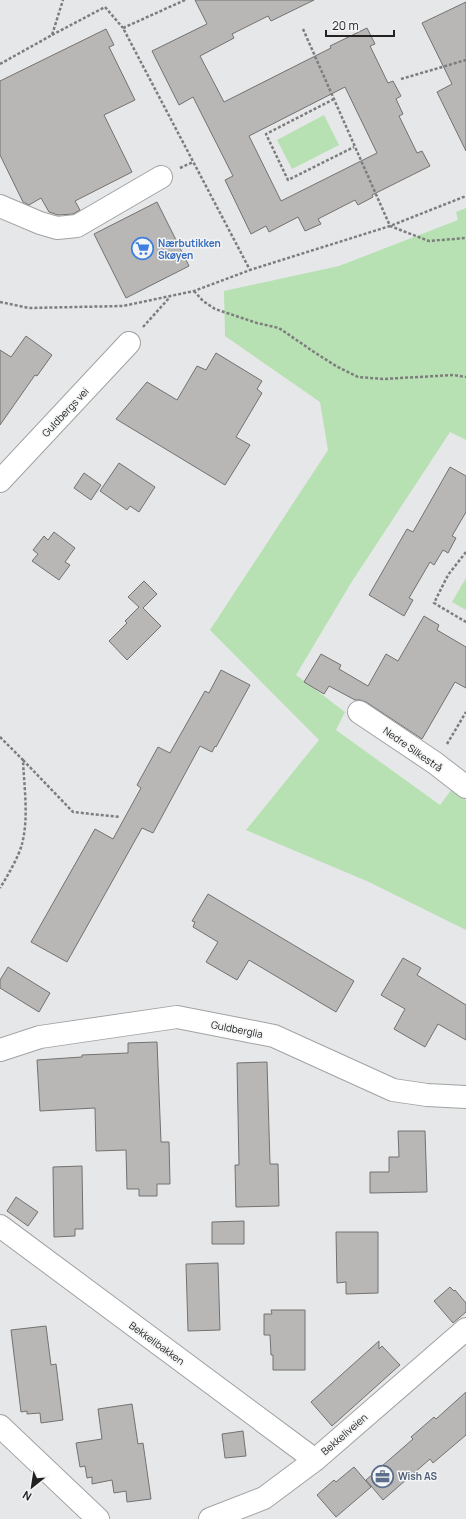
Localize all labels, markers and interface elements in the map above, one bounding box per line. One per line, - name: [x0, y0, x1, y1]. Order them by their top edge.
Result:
- scale bar: [326, 12, 394, 38]
- text: 20 m: [332, 17, 359, 34]
- supermarket icon: Nærbutikken Skøyen: [130, 236, 156, 262]
- place label: Nærbutikken Skøyen: [158, 236, 221, 262]
- street label: Guldbergs vei: [39, 384, 91, 440]
- street label: Nedre Silkestrå: [380, 723, 446, 775]
- street label: Guldberglia: [210, 1017, 264, 1041]
- street label: Bekkelibakken: [126, 1318, 188, 1368]
- street label: Bekkeliveien: [318, 1410, 370, 1458]
- office icon: Wish AS: [370, 1463, 396, 1489]
- north arrow: [12, 1467, 52, 1507]
- place label: Wish AS: [398, 1469, 438, 1483]
- text: N: [19, 1488, 34, 1505]

